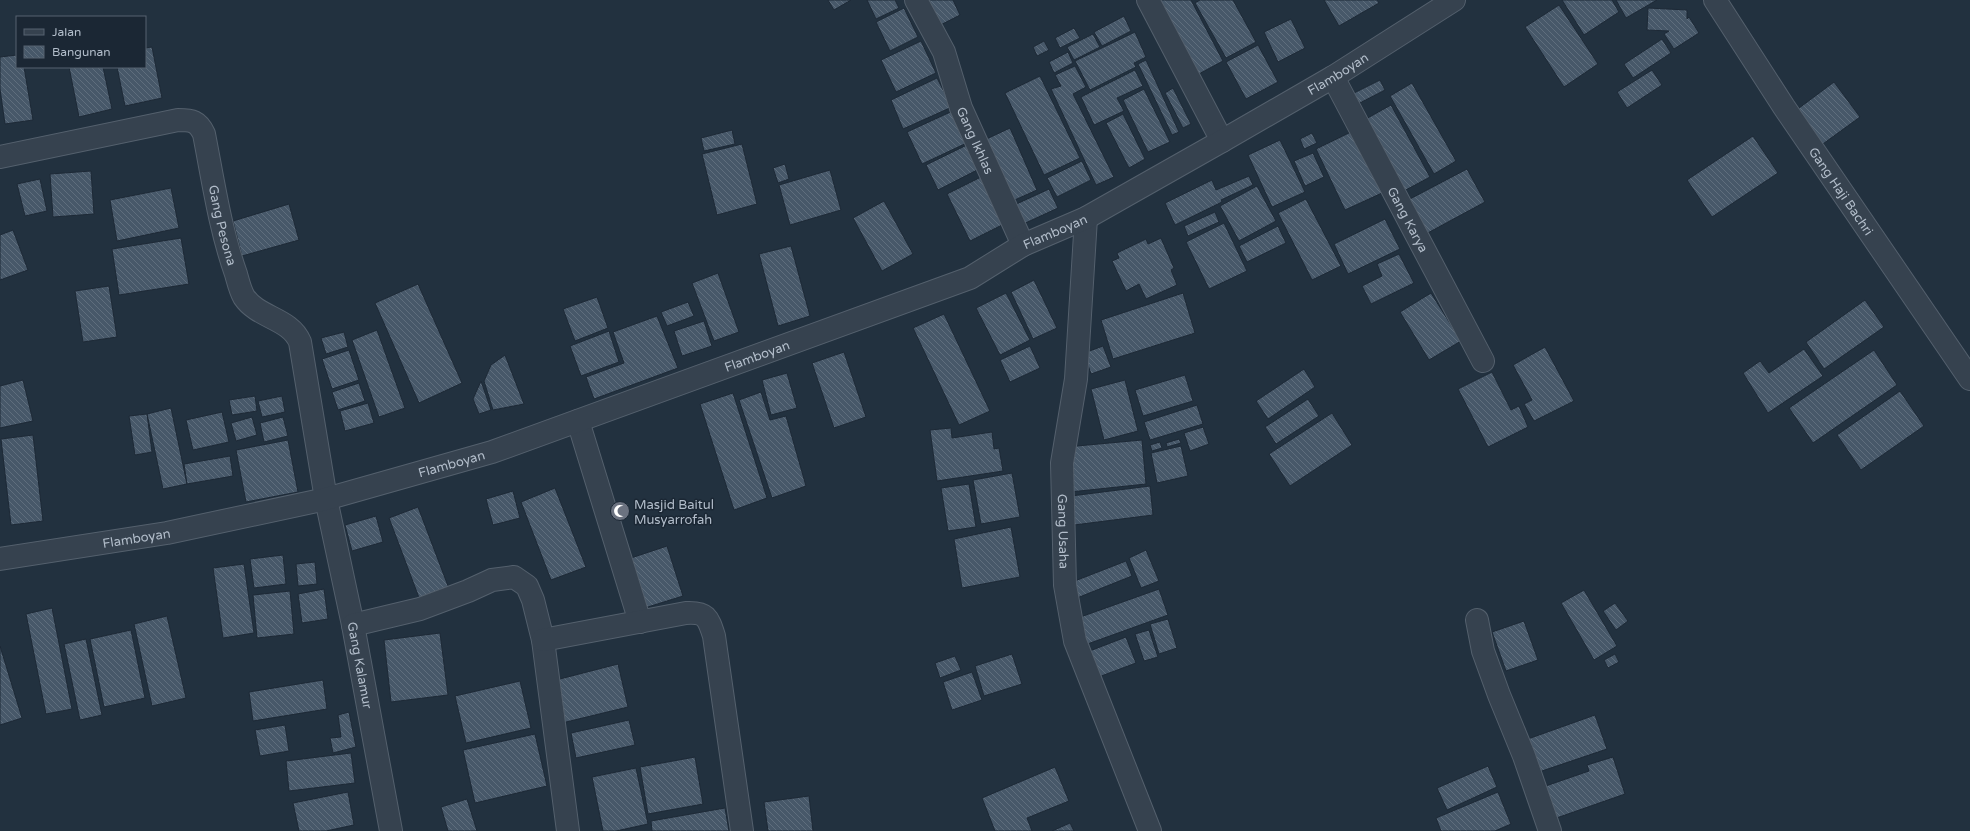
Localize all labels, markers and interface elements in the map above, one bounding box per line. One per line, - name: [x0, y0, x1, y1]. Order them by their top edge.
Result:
- legend: [16, 16, 146, 68]
- text: Jalan: [52, 25, 81, 39]
- text: Bangunan: [52, 45, 111, 59]
- street label: Flamboyan: [1305, 50, 1372, 99]
- street label: Gang Ikhlas: [953, 105, 997, 177]
- street label: Gang Haji Bachri: [1805, 144, 1876, 239]
- street label: Gang Pesona: [205, 184, 240, 268]
- street label: Gang Karya: [1383, 184, 1431, 255]
- street label: Flamboyan: [1021, 211, 1090, 253]
- street label: Flamboyan: [722, 337, 792, 376]
- street label: Flamboyan: [417, 447, 487, 481]
- street label: Gang Usaha: [1054, 494, 1072, 569]
- place label: Masjid Baitul Musyarrofah: [634, 497, 714, 528]
- mosque icon: Masjid Baitul Musyarrofah: [609, 500, 631, 522]
- street label: Flamboyan: [101, 526, 172, 552]
- street label: Gang Kalamur: [344, 621, 375, 710]

